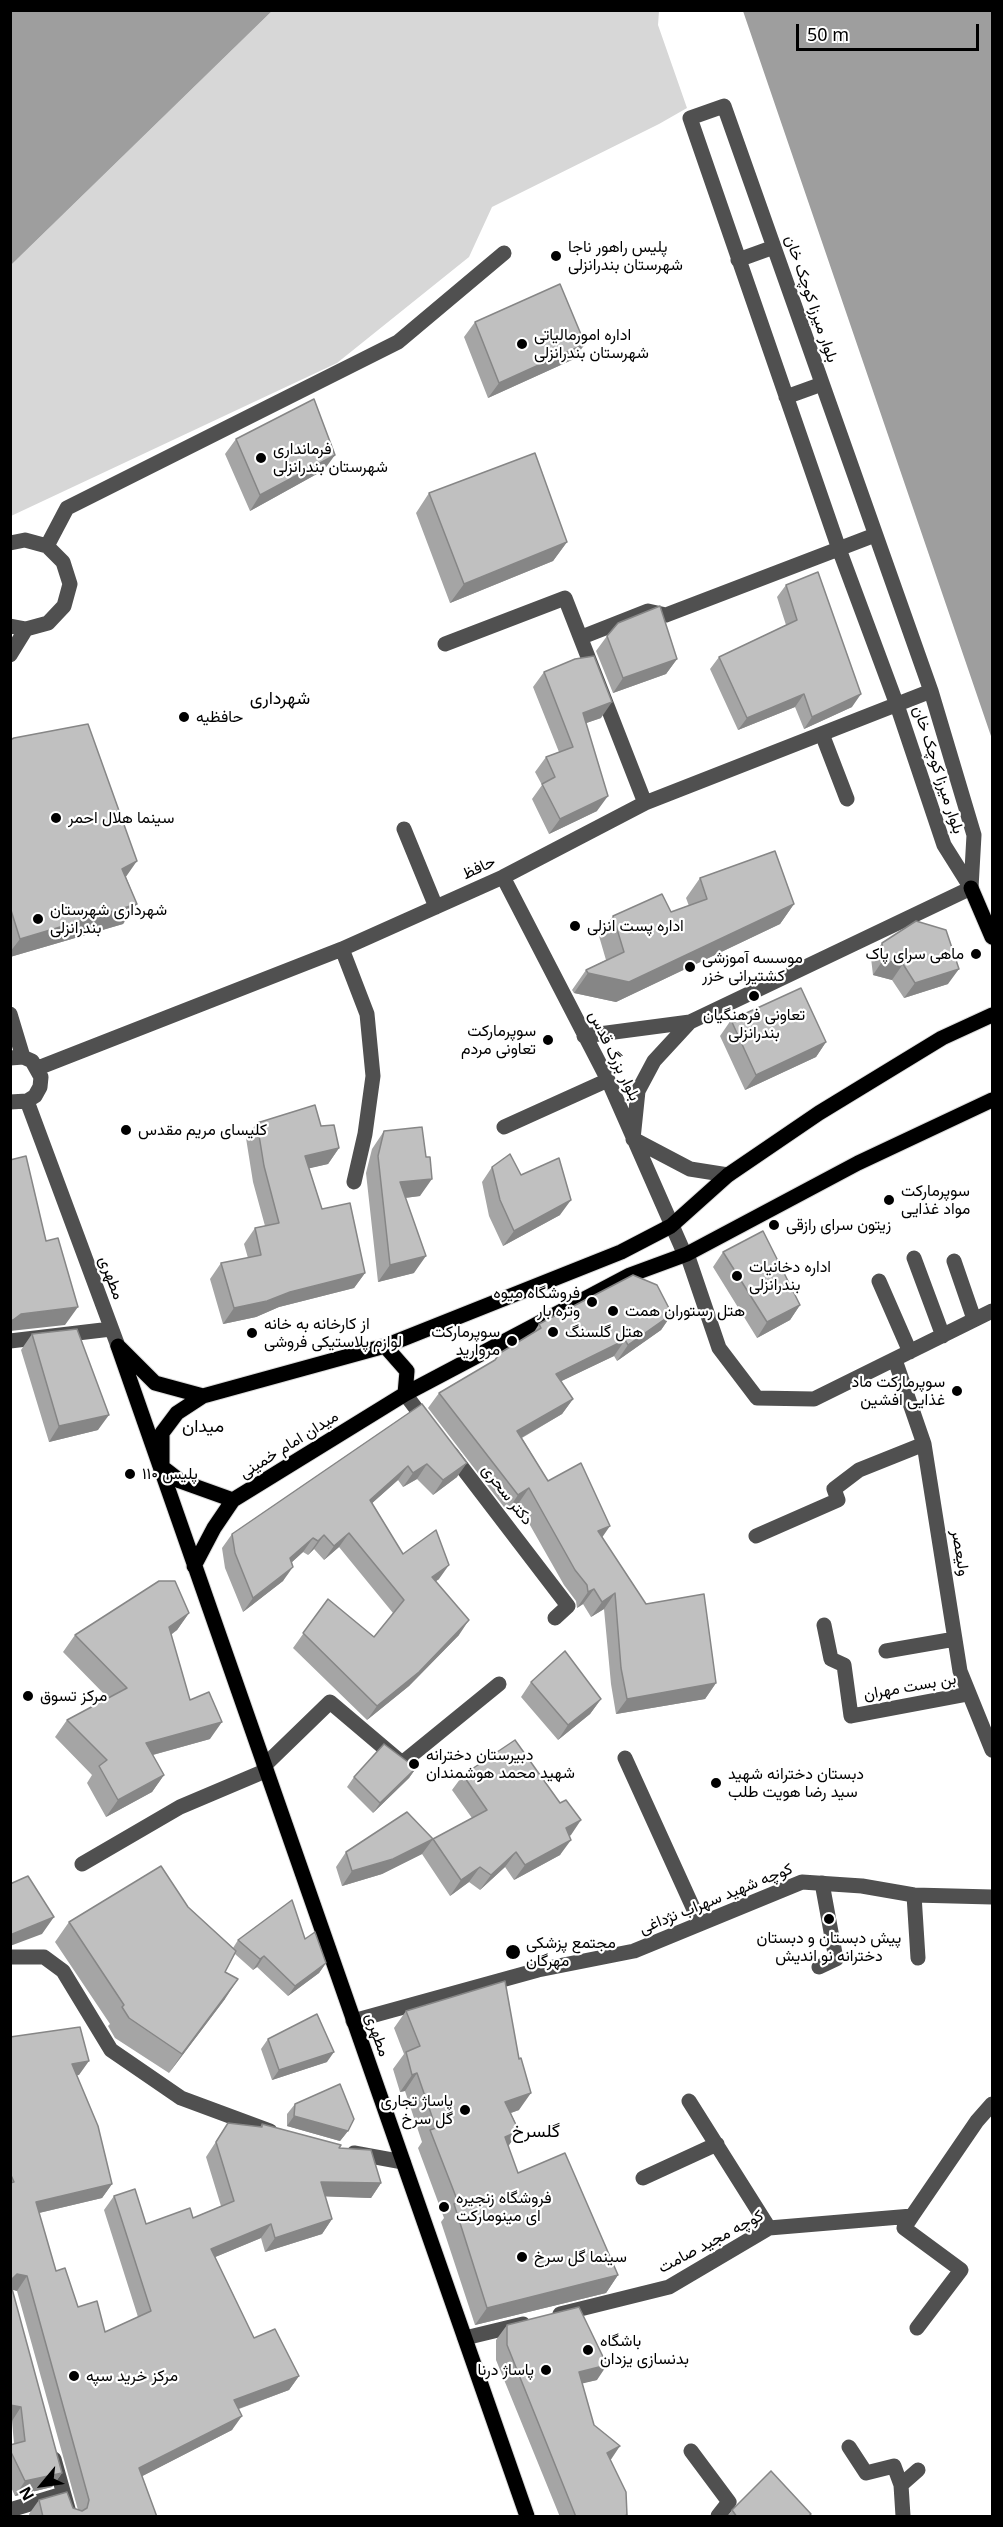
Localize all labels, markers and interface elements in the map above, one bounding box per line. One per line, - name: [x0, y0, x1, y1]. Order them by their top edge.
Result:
- scale bar: [799, 12, 982, 50]
- text: 50 m: [807, 22, 849, 46]
- street label: بلوار میرزا کوچک خان: [780, 233, 842, 365]
- place label: پلیس راهور ناجا شهرستان بندرانزلی: [568, 237, 683, 275]
- marker: پلیس راهور ناجا شهرستان بندرانزلی: [549, 249, 563, 263]
- place label: اداره امورمالیاتی شهرستان بندرانزلی: [534, 325, 649, 363]
- marker: اداره امورمالیاتی شهرستان بندرانزلی: [515, 337, 529, 351]
- place label: فرمانداری شهرستان بندرانزلی: [273, 439, 388, 477]
- marker: فرمانداری شهرستان بندرانزلی: [254, 451, 268, 465]
- district label: شهرداری: [250, 688, 310, 710]
- street label: بلوار میرزا کوچک خان: [908, 704, 968, 836]
- place label: حافظیه: [196, 707, 243, 727]
- marker: حافظیه: [177, 710, 191, 724]
- place label: سینما هلال احمر: [68, 808, 174, 828]
- marker: سینما هلال احمر: [49, 811, 63, 825]
- street label: حافظ: [459, 852, 499, 884]
- place label: شهرداری شهرستان بندرانزلی: [50, 900, 167, 938]
- marker: شهرداری شهرستان بندرانزلی: [31, 912, 45, 926]
- place label: اداره پست انزلی: [587, 916, 684, 936]
- marker: اداره پست انزلی: [568, 919, 582, 933]
- place label: ماهی سرای پاک: [866, 944, 964, 964]
- marker: ماهی سرای پاک: [969, 947, 983, 961]
- place label: موسسه آموزشی کشتیرانی خزر: [702, 948, 803, 986]
- marker: موسسه آموزشی کشتیرانی خزر: [683, 960, 697, 974]
- marker: تعاونی فرهنگیان بندرانزلی: [747, 989, 761, 1003]
- place label: تعاونی فرهنگیان بندرانزلی: [703, 1005, 805, 1043]
- street label: بلوار بزرگ قدس: [584, 1008, 644, 1104]
- place label: سوپرمارکت تعاونی مردم: [461, 1021, 536, 1059]
- marker: سوپرمارکت تعاونی مردم: [541, 1033, 555, 1047]
- place label: کلیسای مریم مقدس: [138, 1120, 267, 1140]
- marker: کلیسای مریم مقدس: [119, 1123, 133, 1137]
- place label: سوپرمارکت مواد غذایی: [901, 1181, 970, 1219]
- marker: سوپرمارکت مواد غذایی: [882, 1193, 896, 1207]
- place label: زیتون سرای رازقی: [786, 1215, 891, 1235]
- marker: زیتون سرای رازقی: [767, 1218, 781, 1232]
- street label: مطهری: [94, 1254, 128, 1302]
- place label: اداره دخانیات بندرانزلی: [749, 1257, 831, 1295]
- marker: اداره دخانیات بندرانزلی: [730, 1269, 744, 1283]
- place label: فروشگاه میوه وتره بار: [493, 1283, 580, 1321]
- marker: فروشگاه میوه وتره بار: [585, 1295, 599, 1309]
- place label: هتل رستوران همت: [625, 1301, 745, 1321]
- marker: هتل رستوران همت: [606, 1304, 620, 1318]
- place label: از کارخانه به خانه لوازم پلاستیکی فروشی: [264, 1314, 402, 1352]
- place label: سوپرمارکت مروارید: [431, 1322, 500, 1360]
- place label: هتل گلسنگ: [565, 1322, 643, 1342]
- marker: هتل گلسنگ: [546, 1325, 560, 1339]
- marker: از کارخانه به خانه لوازم پلاستیکی فروشی: [245, 1326, 259, 1340]
- marker: سوپرمارکت مروارید: [505, 1334, 519, 1348]
- place label: سوپرمارکت ماد غذایی افشین: [852, 1372, 945, 1410]
- marker: سوپرمارکت ماد غذایی افشین: [950, 1384, 964, 1398]
- street label: میدان امام خمینی: [236, 1407, 342, 1483]
- district label: میدان: [182, 1416, 224, 1438]
- street label: دکتر سحری: [477, 1461, 537, 1529]
- place label: پلیس ۱۱۰: [142, 1464, 198, 1484]
- marker: پلیس ۱۱۰: [123, 1467, 137, 1481]
- street label: ولیعصر: [947, 1528, 973, 1578]
- street label: بن بست مهران: [862, 1669, 958, 1705]
- place label: مرکز تسوق: [40, 1686, 107, 1706]
- marker: مرکز تسوق: [21, 1689, 35, 1703]
- place label: دبیرستان دخترانه شهید محمد هوشمندان: [426, 1745, 575, 1783]
- marker: دبیرستان دخترانه شهید محمد هوشمندان: [407, 1757, 421, 1771]
- place label: دبستان دخترانه شهید سید رضا هویت طلب: [728, 1764, 864, 1802]
- marker: دبستان دخترانه شهید سید رضا هویت طلب: [709, 1776, 723, 1790]
- street label: کوچه شهید سهراب نژداغی: [637, 1859, 795, 1939]
- marker: پیش دبستان و دبستان دخترانه نو اندیش: [822, 1912, 836, 1926]
- place label: پیش دبستان و دبستان دخترانه نو اندیش: [757, 1928, 901, 1966]
- place label: مجتمع پزشکی مهرگان: [526, 1933, 616, 1971]
- marker: مجتمع پزشکی مهرگان: [504, 1943, 522, 1961]
- street label: مطهری: [361, 2011, 393, 2059]
- place label: پاساژ تجاری گل سرخ: [381, 2091, 453, 2129]
- marker: پاساژ تجاری گل سرخ: [458, 2103, 472, 2117]
- district label: گلسرخ: [512, 2121, 560, 2143]
- place label: فروشگاه زنجیره ای مینومارکت: [456, 2188, 552, 2226]
- marker: فروشگاه زنجیره ای مینومارکت: [437, 2200, 451, 2214]
- street label: کوچه مجید صامت: [655, 2206, 767, 2278]
- place label: سینما گل سرخ: [534, 2247, 627, 2267]
- marker: سینما گل سرخ: [515, 2250, 529, 2264]
- place label: باشگاه بدنسازی یزدان: [600, 2331, 689, 2369]
- marker: باشگاه بدنسازی یزدان: [581, 2343, 595, 2357]
- place label: پاساژ درنا: [478, 2360, 534, 2380]
- marker: پاساژ درنا: [539, 2363, 553, 2377]
- place label: مرکز خرید سپه: [86, 2366, 178, 2386]
- marker: مرکز خرید سپه: [67, 2369, 81, 2383]
- north arrow: [12, 2455, 72, 2515]
- text: N: [13, 2483, 39, 2505]

